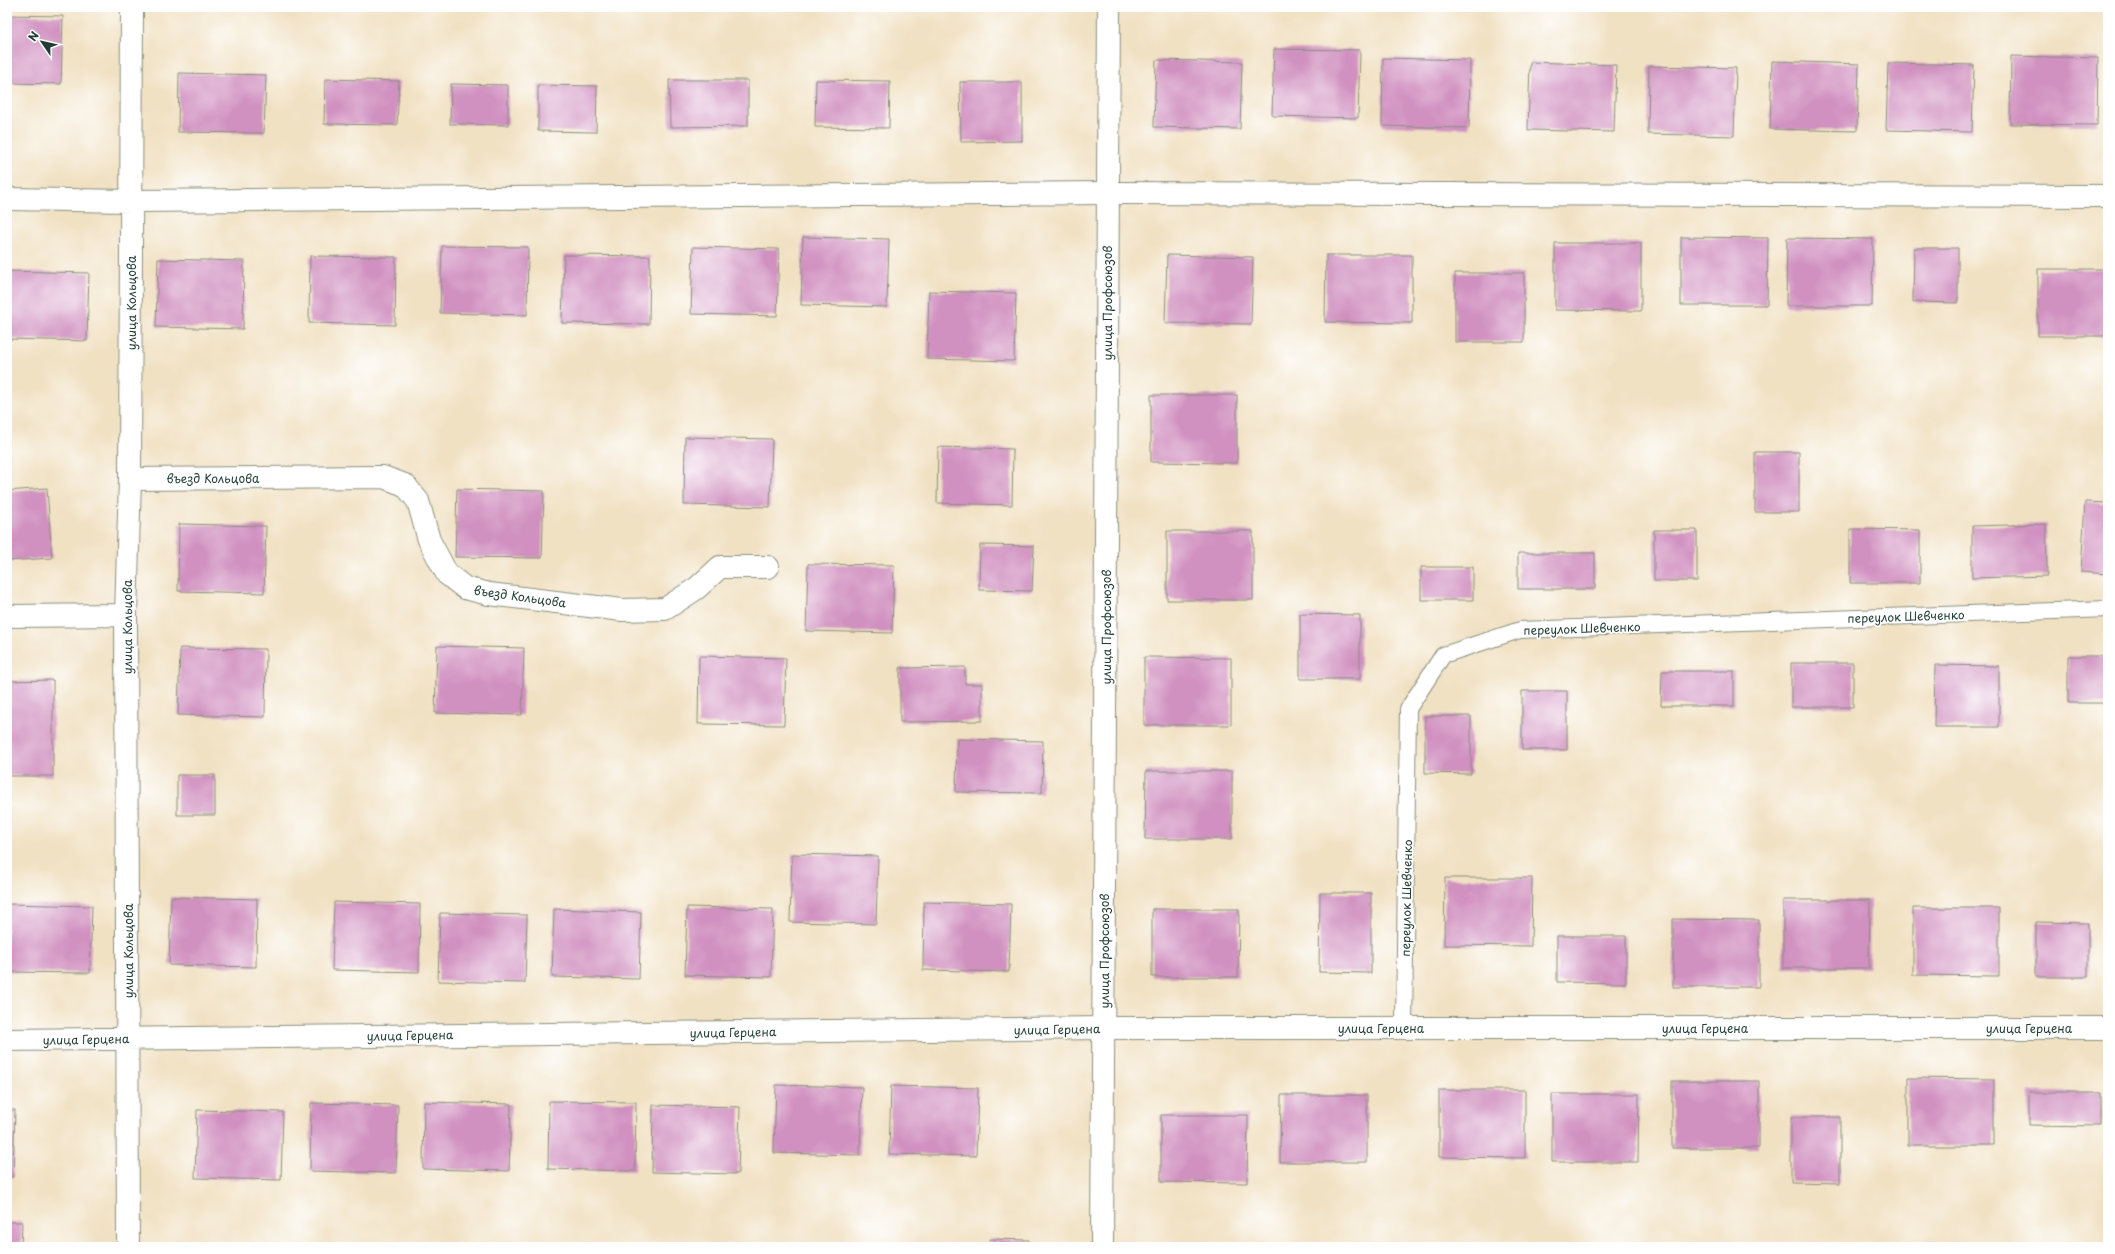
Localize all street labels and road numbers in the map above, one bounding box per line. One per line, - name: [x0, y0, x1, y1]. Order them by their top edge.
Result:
- street label: улица Профсоюзов: [1098, 246, 1116, 360]
- street label: улица Кольцова: [122, 255, 140, 350]
- street label: въезд Кольцова: [166, 469, 260, 487]
- street label: улица Профсоюзов: [1097, 570, 1115, 684]
- street label: улица Кольцова: [118, 579, 136, 674]
- street label: въезд Кольцова: [473, 581, 568, 611]
- street label: переулок Шевченко: [1847, 605, 1965, 627]
- street label: переулок Шевченко: [1523, 617, 1641, 639]
- street label: переулок Шевченко: [1396, 839, 1416, 957]
- street label: улица Профсоюзов: [1095, 894, 1113, 1008]
- street label: улица Кольцова: [119, 903, 137, 998]
- street label: улица Герцена: [1014, 1019, 1101, 1039]
- street label: улица Герцена: [1338, 1019, 1425, 1037]
- street label: улица Герцена: [1662, 1019, 1749, 1037]
- street label: улица Герцена: [1986, 1019, 2073, 1037]
- street label: улица Герцена: [690, 1022, 777, 1042]
- street label: улица Герцена: [367, 1025, 454, 1045]
- street label: улица Герцена: [43, 1029, 130, 1049]

